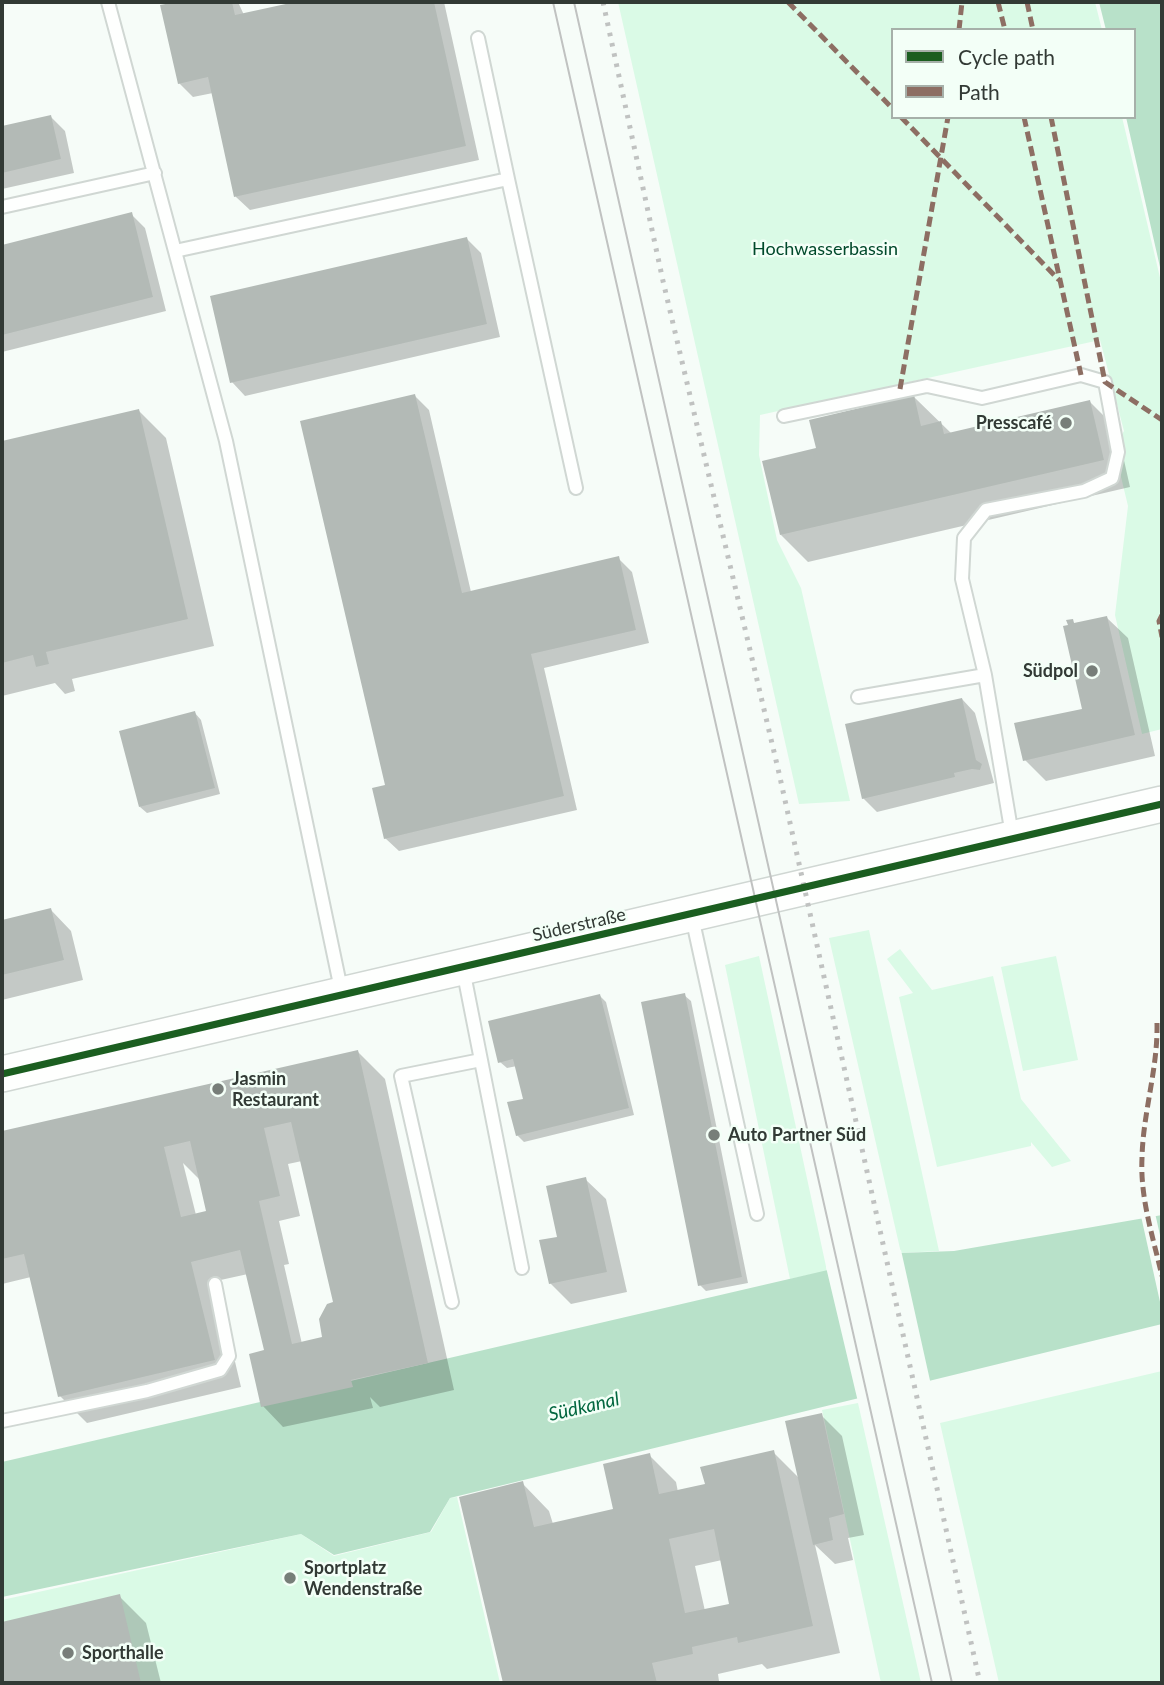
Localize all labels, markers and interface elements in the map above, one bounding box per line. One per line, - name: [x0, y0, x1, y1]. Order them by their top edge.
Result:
- legend: [891, 28, 1136, 119]
- text: Cycle path: [958, 44, 1055, 69]
- text: Path: [958, 79, 1000, 104]
- park label: Hochwasserbassin: [752, 238, 898, 260]
- place label: Presscafé: [976, 412, 1052, 434]
- marker: Presscafé: [1058, 415, 1074, 431]
- place label: Südpol: [1023, 660, 1078, 682]
- marker: Südpol: [1084, 663, 1100, 679]
- street label: Süderstraße: [530, 904, 628, 946]
- place label: Jasmin Restaurant: [232, 1068, 319, 1110]
- marker: Jasmin Restaurant: [210, 1081, 226, 1097]
- place label: Auto Partner Süd: [728, 1124, 866, 1146]
- marker: Auto Partner Süd: [706, 1127, 722, 1143]
- water label: Südkanal: [546, 1388, 622, 1426]
- place label: Sportplatz Wendenstraße: [304, 1557, 422, 1600]
- marker: Sportplatz Wendenstraße: [282, 1570, 298, 1586]
- place label: Sporthalle: [82, 1642, 164, 1664]
- marker: Sporthalle: [60, 1645, 76, 1661]

